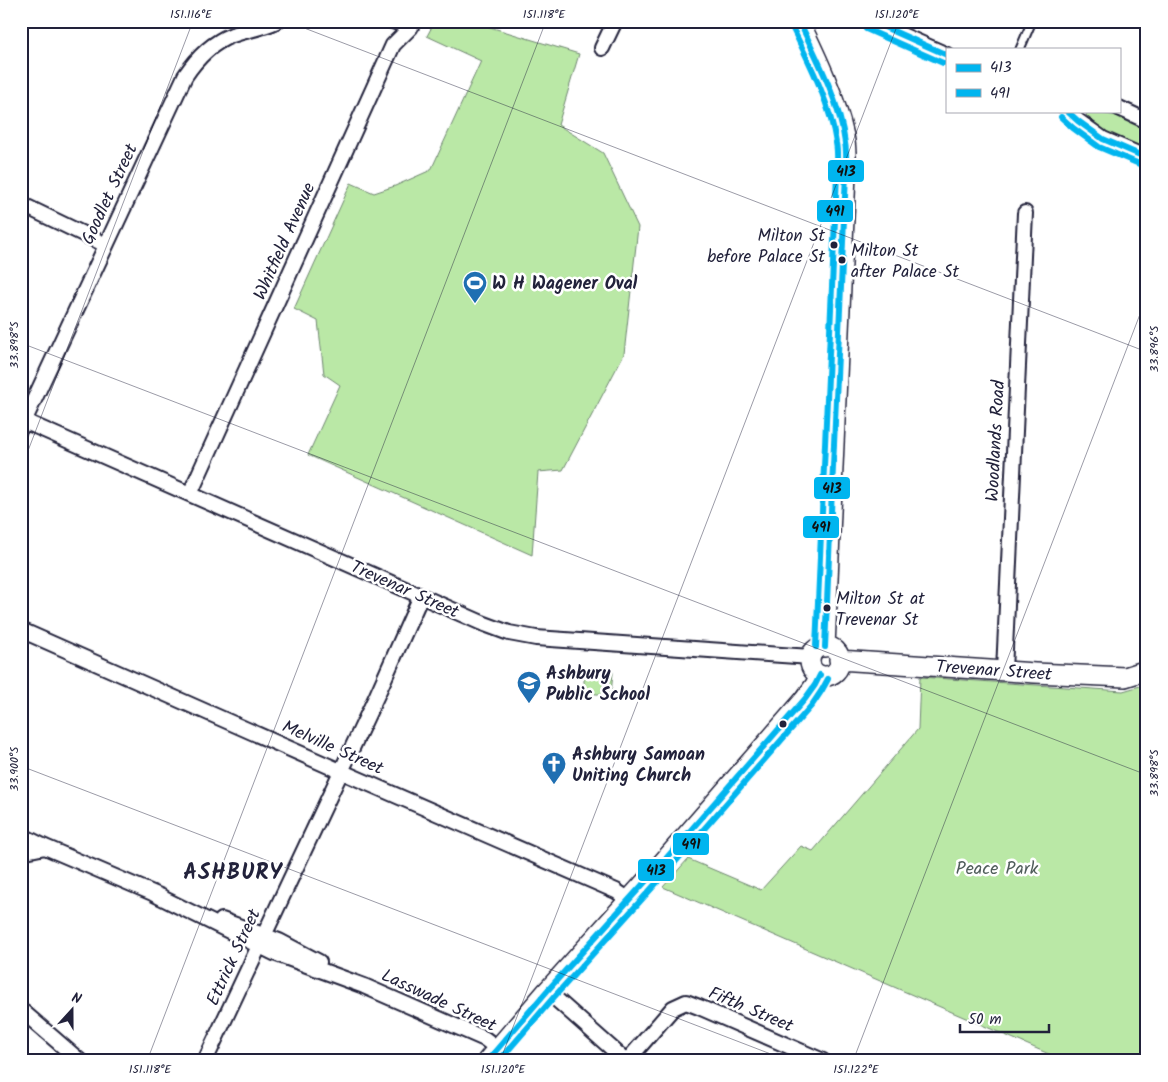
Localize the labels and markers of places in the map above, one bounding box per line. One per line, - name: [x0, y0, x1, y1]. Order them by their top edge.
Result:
- place label: Milton St before Palace St: [707, 223, 825, 271]
- place label: Milton St after Palace St: [851, 238, 959, 286]
- marker: Milton St before Palace St: [829, 240, 839, 250]
- marker: Milton St after Palace St: [837, 255, 847, 265]
- sports icon: W H Wagener Oval: [462, 270, 488, 304]
- place label: W H Wagener Oval: [492, 270, 638, 299]
- place label: Milton St at Trevenar St: [836, 586, 925, 634]
- marker: Milton St at Trevenar St: [822, 603, 832, 613]
- place label: Ashbury Public School: [546, 660, 650, 710]
- school or university icon: Ashbury Public School: [516, 670, 542, 704]
- unlabelled marker: [778, 719, 788, 729]
- place label: Ashbury Samoan Uniting Church: [572, 741, 705, 791]
- church icon: Ashbury Samoan Uniting Church: [541, 751, 567, 785]

